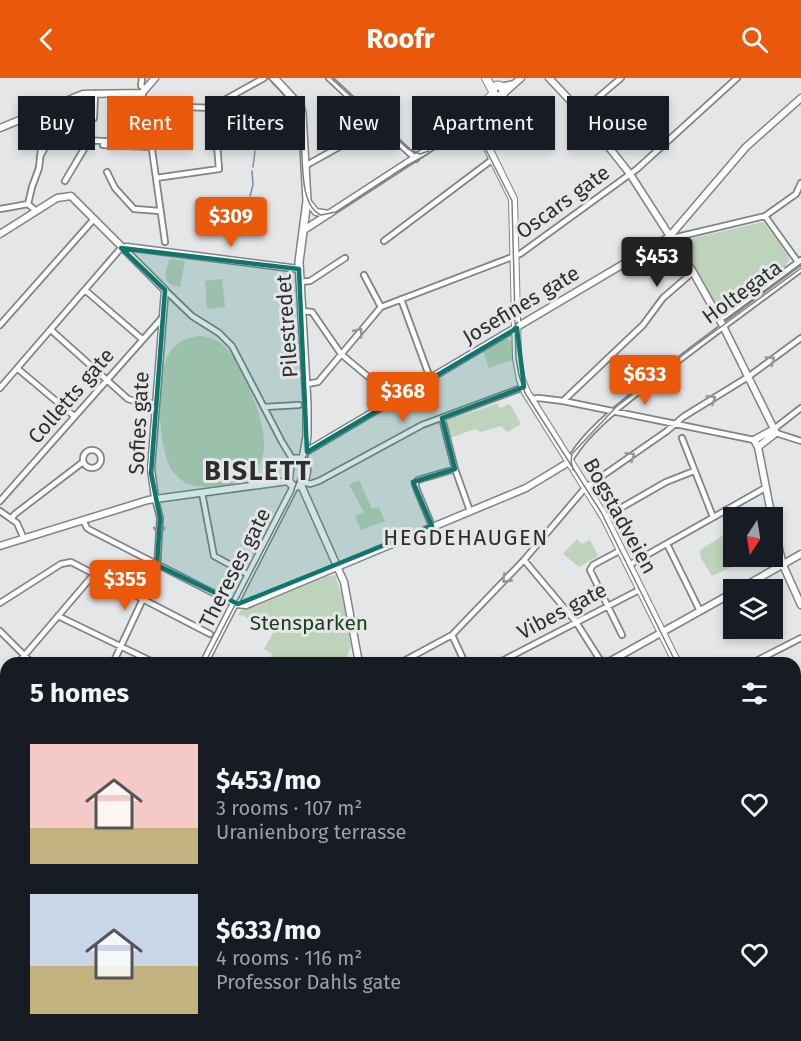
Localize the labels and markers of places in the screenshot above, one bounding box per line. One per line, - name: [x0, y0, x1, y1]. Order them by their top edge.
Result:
- pin: $309: [195, 197, 267, 248]
- pin: $453: [621, 237, 693, 288]
- pin: $633: [609, 355, 681, 406]
- pin: $368: [367, 372, 439, 423]
- pin: $355: [89, 560, 161, 611]

